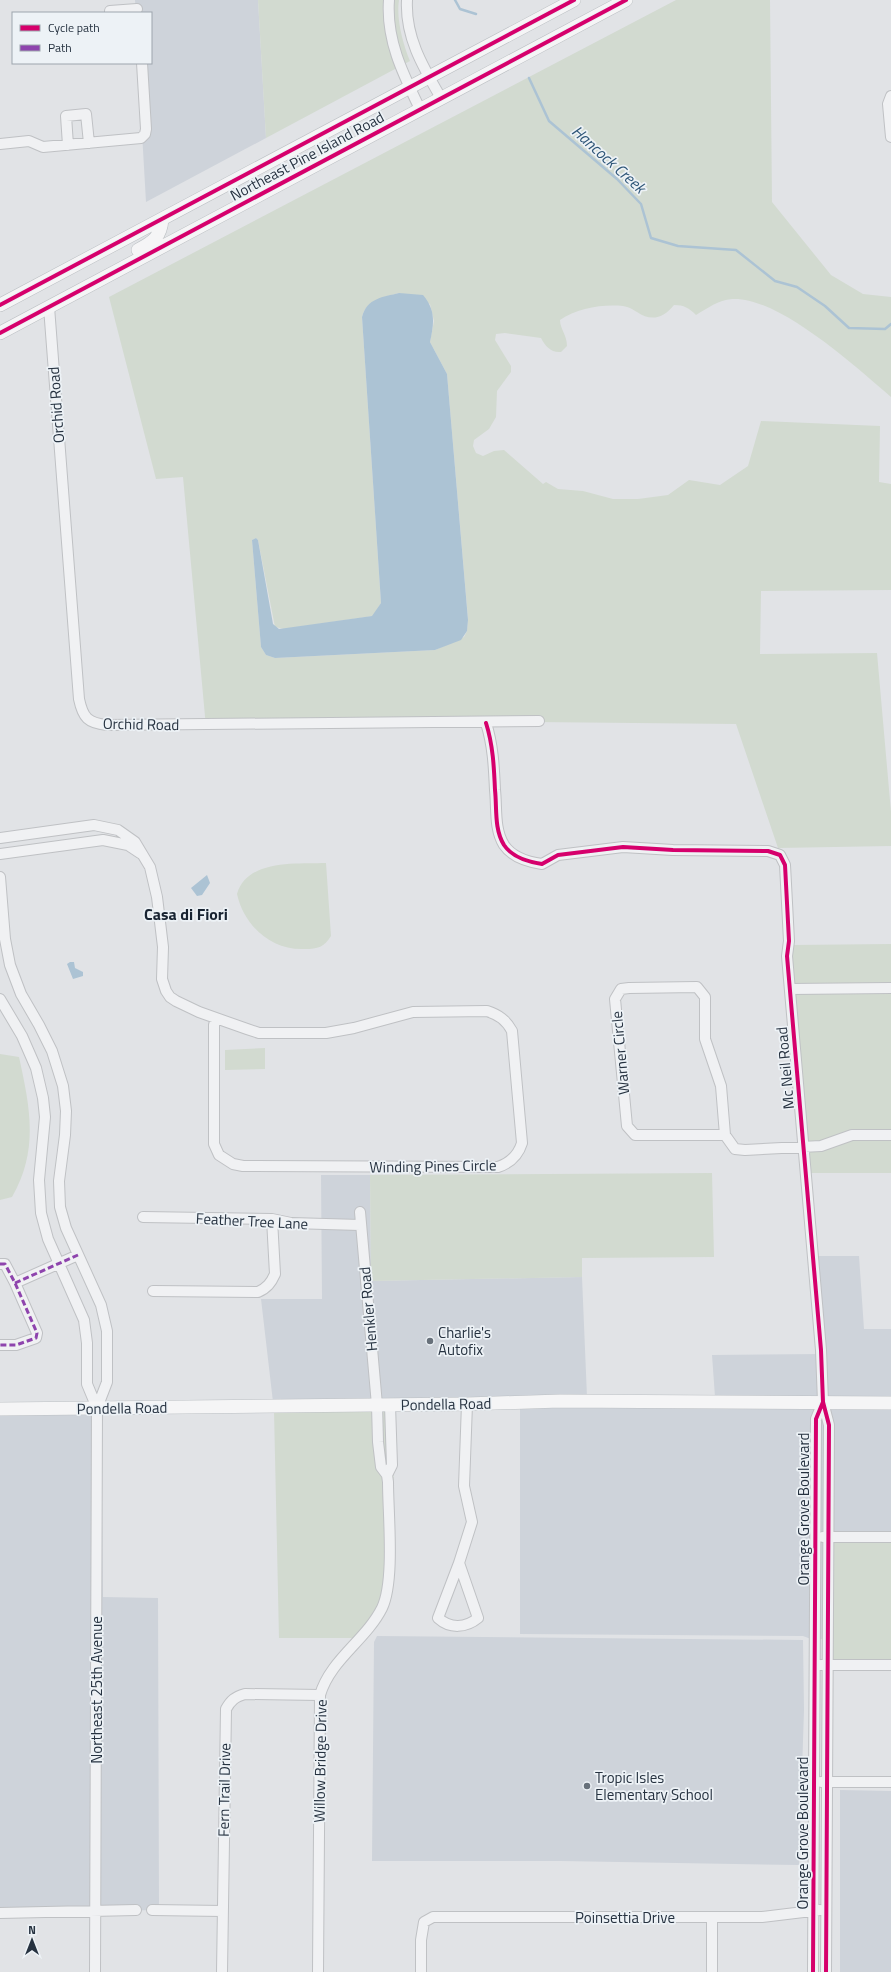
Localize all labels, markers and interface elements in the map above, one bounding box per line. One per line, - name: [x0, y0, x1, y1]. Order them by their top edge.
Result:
- legend: [12, 12, 152, 64]
- text: Cycle path: [48, 18, 100, 37]
- text: Path: [48, 38, 72, 57]
- street label: Northeast Pine Island Road: [226, 106, 388, 206]
- water label: Hancock Creek: [567, 119, 653, 200]
- street label: Orchid Road: [42, 366, 70, 444]
- street label: Orchid Road: [103, 712, 179, 736]
- district label: Casa di Fiori: [144, 902, 228, 926]
- street label: Warner Circle: [605, 1010, 635, 1096]
- street label: Mc Neil Road: [770, 1026, 800, 1110]
- street label: Winding Pines Circle: [369, 1153, 497, 1179]
- street label: Feather Tree Lane: [195, 1207, 309, 1235]
- street label: Henkler Road: [353, 1266, 383, 1352]
- place label: Charlie's Autofix: [438, 1321, 491, 1361]
- marker: Charlie's Autofix: [425, 1336, 435, 1346]
- street label: Pondella Road: [401, 1392, 491, 1416]
- street label: Pondella Road: [77, 1396, 167, 1420]
- street label: Orange Grove Boulevard: [792, 1433, 815, 1585]
- street label: Northeast 25th Avenue: [85, 1616, 108, 1764]
- street label: Willow Bridge Drive: [307, 1699, 333, 1823]
- street label: Fern Trail Drive: [212, 1743, 236, 1837]
- street label: Orange Grove Boulevard: [791, 1757, 814, 1909]
- place label: Tropic Isles Elementary School: [595, 1766, 713, 1806]
- marker: Tropic Isles Elementary School: [582, 1781, 592, 1791]
- street label: Poinsettia Drive: [575, 1906, 675, 1929]
- north arrow: [12, 1920, 52, 1960]
- text: N: [28, 1922, 36, 1938]

